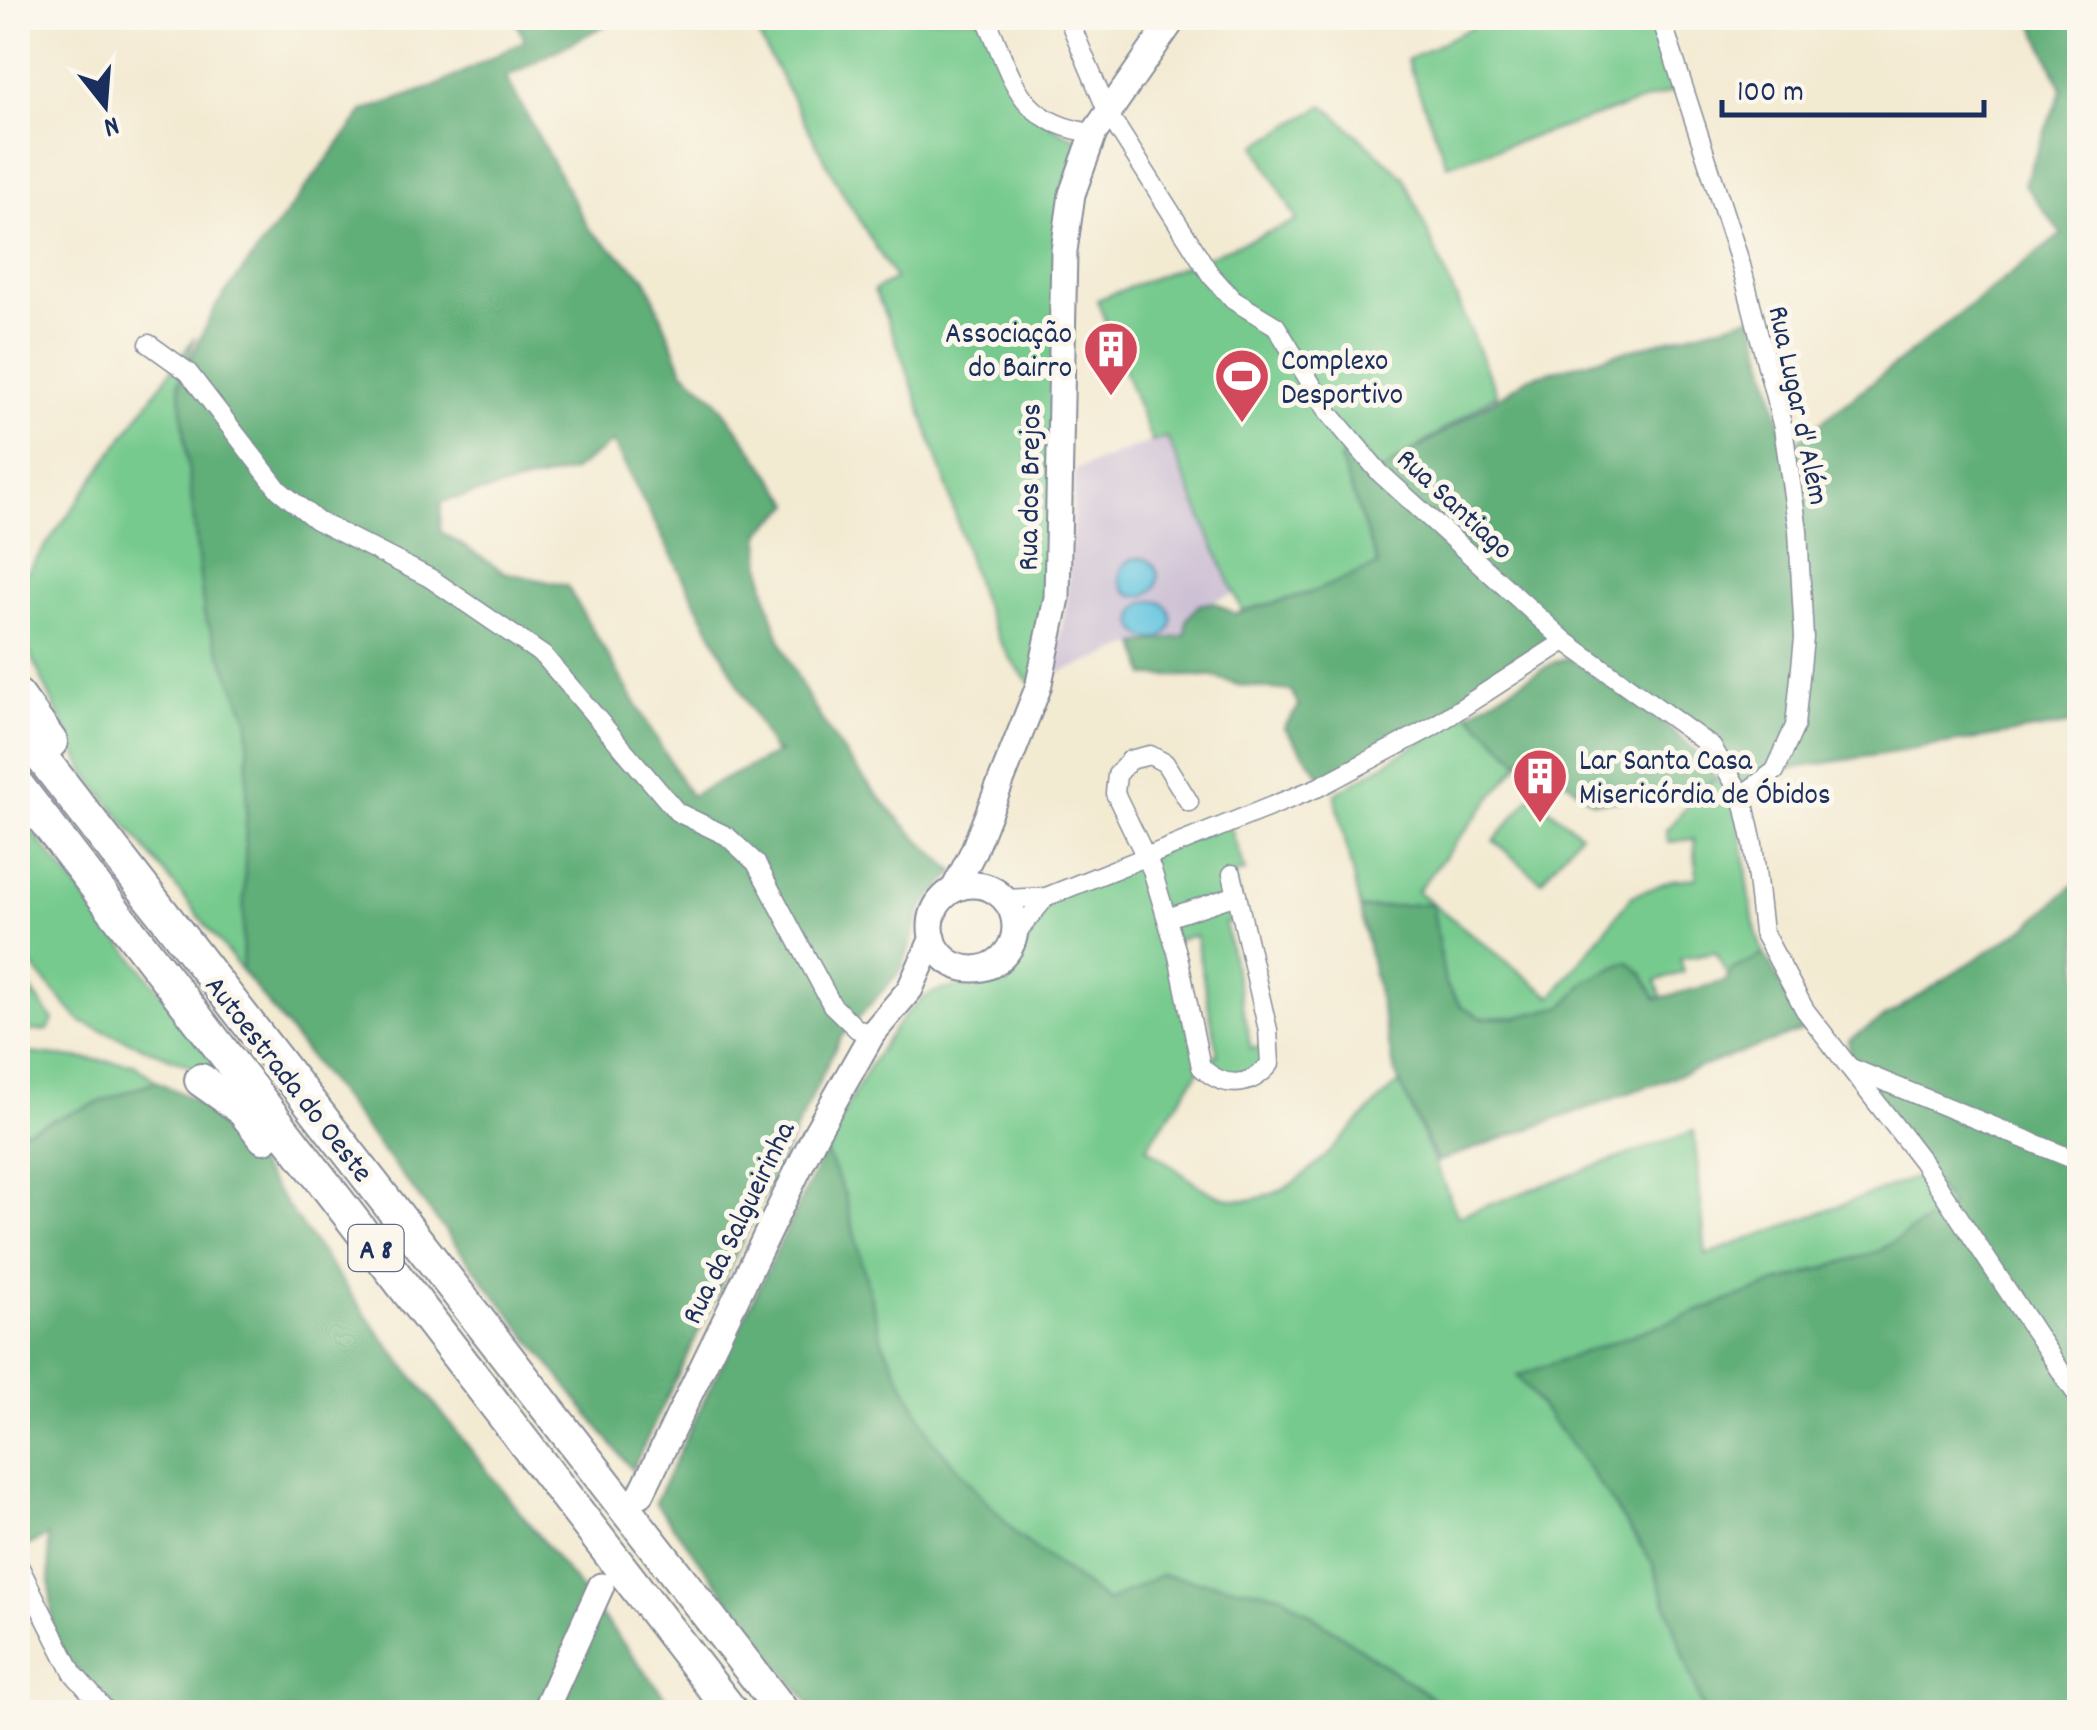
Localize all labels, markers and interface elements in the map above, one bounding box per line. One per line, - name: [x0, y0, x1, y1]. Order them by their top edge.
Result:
- north arrow: [55, 55, 155, 155]
- scale bar: [1722, 55, 1984, 117]
- text: 100 m: [1737, 73, 1804, 116]
- text: N: [98, 103, 123, 145]
- street label: Rua Lugar d' Além: [1753, 302, 1838, 510]
- place label: Associação do Bairro: [945, 315, 1072, 392]
- building icon: Associação do Bairro: [1081, 319, 1141, 398]
- place label: Complexo Desportivo: [1281, 342, 1403, 419]
- sports icon: Complexo Desportivo: [1212, 346, 1272, 425]
- street label: Rua dos Brejos: [1010, 403, 1055, 571]
- street label: Rua Santiago: [1385, 441, 1521, 572]
- place label: Lar Santa Casa Misericórdia de Óbidos: [1579, 742, 1831, 819]
- building icon: Lar Santa Casa Misericórdia de Óbidos: [1510, 746, 1570, 825]
- street label: Autoestrada do Oeste: [192, 968, 381, 1193]
- street label: Rua da Salgueirinha: [673, 1114, 809, 1333]
- road number: A 8: [348, 1225, 404, 1271]

